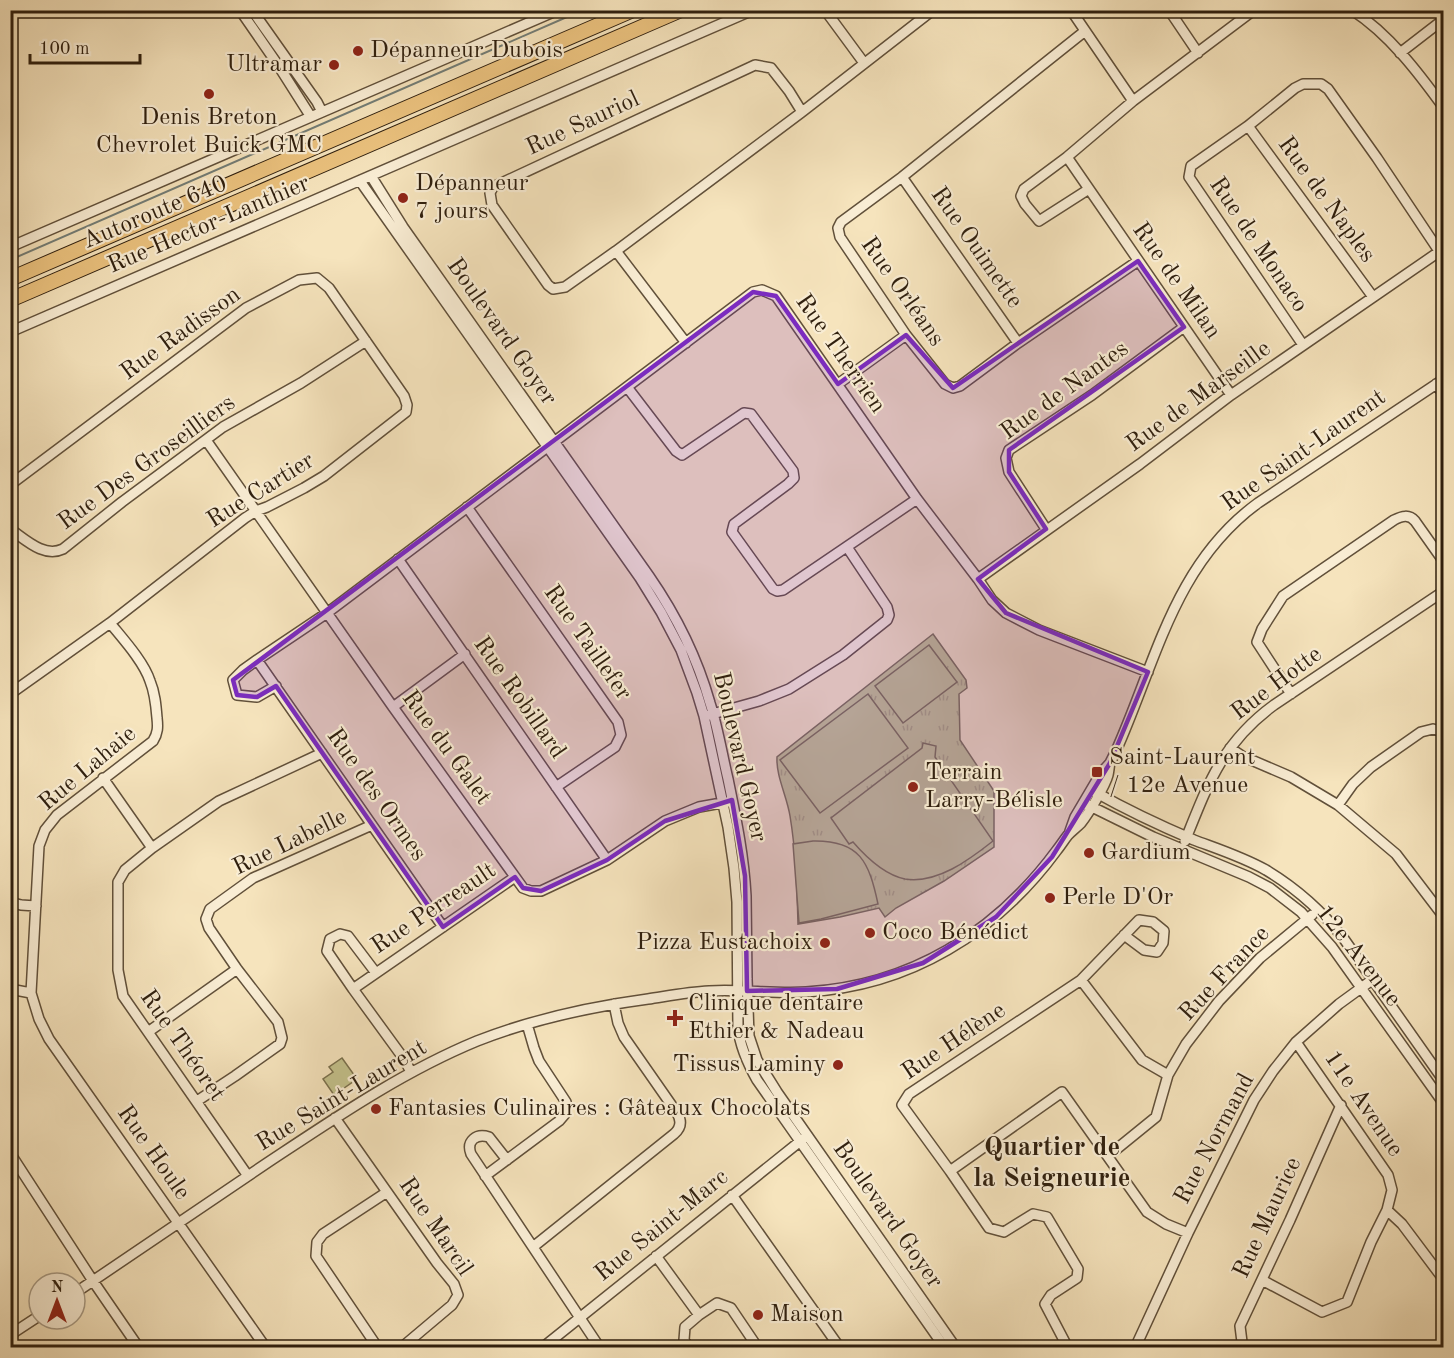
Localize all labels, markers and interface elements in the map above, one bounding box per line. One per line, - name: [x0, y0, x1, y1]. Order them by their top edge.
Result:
- scale bar: [30, 27, 140, 65]
- place label: Dépanneur Dubois: [370, 39, 563, 63]
- text: 100 m: [39, 40, 90, 58]
- marker: Dépanneur Dubois: [351, 44, 365, 58]
- place label: Ultramar: [226, 53, 322, 77]
- marker: Ultramar: [327, 58, 341, 72]
- marker: Denis Breton Chevrolet Buick GMC: [202, 87, 216, 101]
- street label: Rue Sauriol: [523, 87, 643, 161]
- place label: Denis Breton Chevrolet Buick GMC: [96, 106, 322, 158]
- street label: Rue de Naples: [1273, 133, 1379, 267]
- street label: Autoroute 640: [79, 172, 231, 254]
- street label: Rue Hector-Lanthier: [104, 172, 314, 278]
- place label: Dépanneur 7 jours: [415, 172, 529, 224]
- street label: Rue de Monaco: [1204, 173, 1312, 317]
- street label: Rue Ouimette: [926, 183, 1026, 313]
- marker: Dépanneur 7 jours: [396, 191, 410, 205]
- street label: Rue de Milan: [1127, 218, 1225, 344]
- street label: Rue Orléans: [856, 233, 948, 351]
- street label: Boulevard Goyer: [441, 254, 561, 410]
- street label: Rue Radisson: [117, 283, 245, 385]
- street label: Rue Therrien: [790, 290, 890, 418]
- street label: Rue de Nantes: [997, 337, 1133, 445]
- street label: Rue de Marseille: [1122, 337, 1276, 457]
- street label: Rue Saint-Laurent: [1218, 385, 1390, 517]
- street label: Rue Des Groseilliers: [54, 391, 240, 535]
- street label: Rue Cartier: [203, 449, 319, 533]
- street label: Rue Taillefer: [539, 581, 636, 705]
- street label: Rue Robillard: [468, 633, 570, 763]
- street label: Rue Hotte: [1227, 642, 1327, 726]
- street label: Boulevard Goyer: [708, 670, 770, 844]
- street label: Rue du Galet: [397, 686, 495, 810]
- street label: Rue Lahaie: [35, 722, 141, 816]
- street label: Rue des Ormes: [322, 724, 430, 866]
- place label: Saint-Laurent / 12e Avenue: [1109, 746, 1255, 798]
- place label: Terrain Larry-Bélisle: [925, 761, 1063, 813]
- marker: Saint-Laurent / 12e Avenue: [1090, 765, 1104, 779]
- marker: Terrain Larry-Bélisle: [906, 780, 920, 794]
- street label: Rue Labelle: [229, 805, 351, 881]
- place label: Gardium: [1101, 841, 1191, 865]
- marker: Gardium: [1082, 846, 1096, 860]
- street label: Rue Perreault: [368, 859, 500, 959]
- place label: Perle D'Or: [1062, 886, 1173, 910]
- marker: Perle D'Or: [1043, 891, 1057, 905]
- street label: 12e Avenue: [1311, 901, 1405, 1011]
- place label: Coco Bénédict: [882, 921, 1029, 945]
- street label: Rue France: [1175, 922, 1275, 1026]
- marker: Coco Bénédict: [863, 926, 877, 940]
- place label: Pizza Eustachoix: [636, 931, 813, 955]
- marker: Pizza Eustachoix: [818, 936, 832, 950]
- street label: Rue Théoret: [135, 986, 229, 1106]
- place label: Clinique dentaire Ethier & Nadeau: [688, 992, 864, 1044]
- street label: Rue Hélène: [898, 999, 1010, 1085]
- marker: Clinique dentaire Ethier & Nadeau: [666, 1009, 684, 1027]
- street label: Rue Saint-Laurent: [253, 1036, 431, 1156]
- street label: 11e Avenue: [1319, 1047, 1407, 1161]
- place label: Tissus Laminy: [672, 1053, 826, 1077]
- marker: Tissus Laminy: [831, 1058, 845, 1072]
- street label: Rue Normand: [1171, 1070, 1259, 1208]
- place label: Fantasies Culinaires : Gâteaux Chocolats: [388, 1097, 810, 1121]
- street label: Rue Houle: [112, 1102, 194, 1204]
- marker: Fantasies Culinaires : Gâteaux Chocolats: [369, 1102, 383, 1116]
- district label: Quartier de la Seigneurie: [973, 1134, 1131, 1192]
- street label: Boulevard Goyer: [827, 1137, 947, 1293]
- street label: Rue Maurice: [1230, 1154, 1306, 1282]
- street label: Rue Saint-Marc: [591, 1165, 733, 1287]
- street label: Rue Marcil: [393, 1173, 477, 1281]
- north arrow: [27, 1271, 87, 1331]
- text: N: [51, 1280, 64, 1296]
- place label: Maison: [770, 1303, 844, 1327]
- marker: Maison: [751, 1308, 765, 1322]

